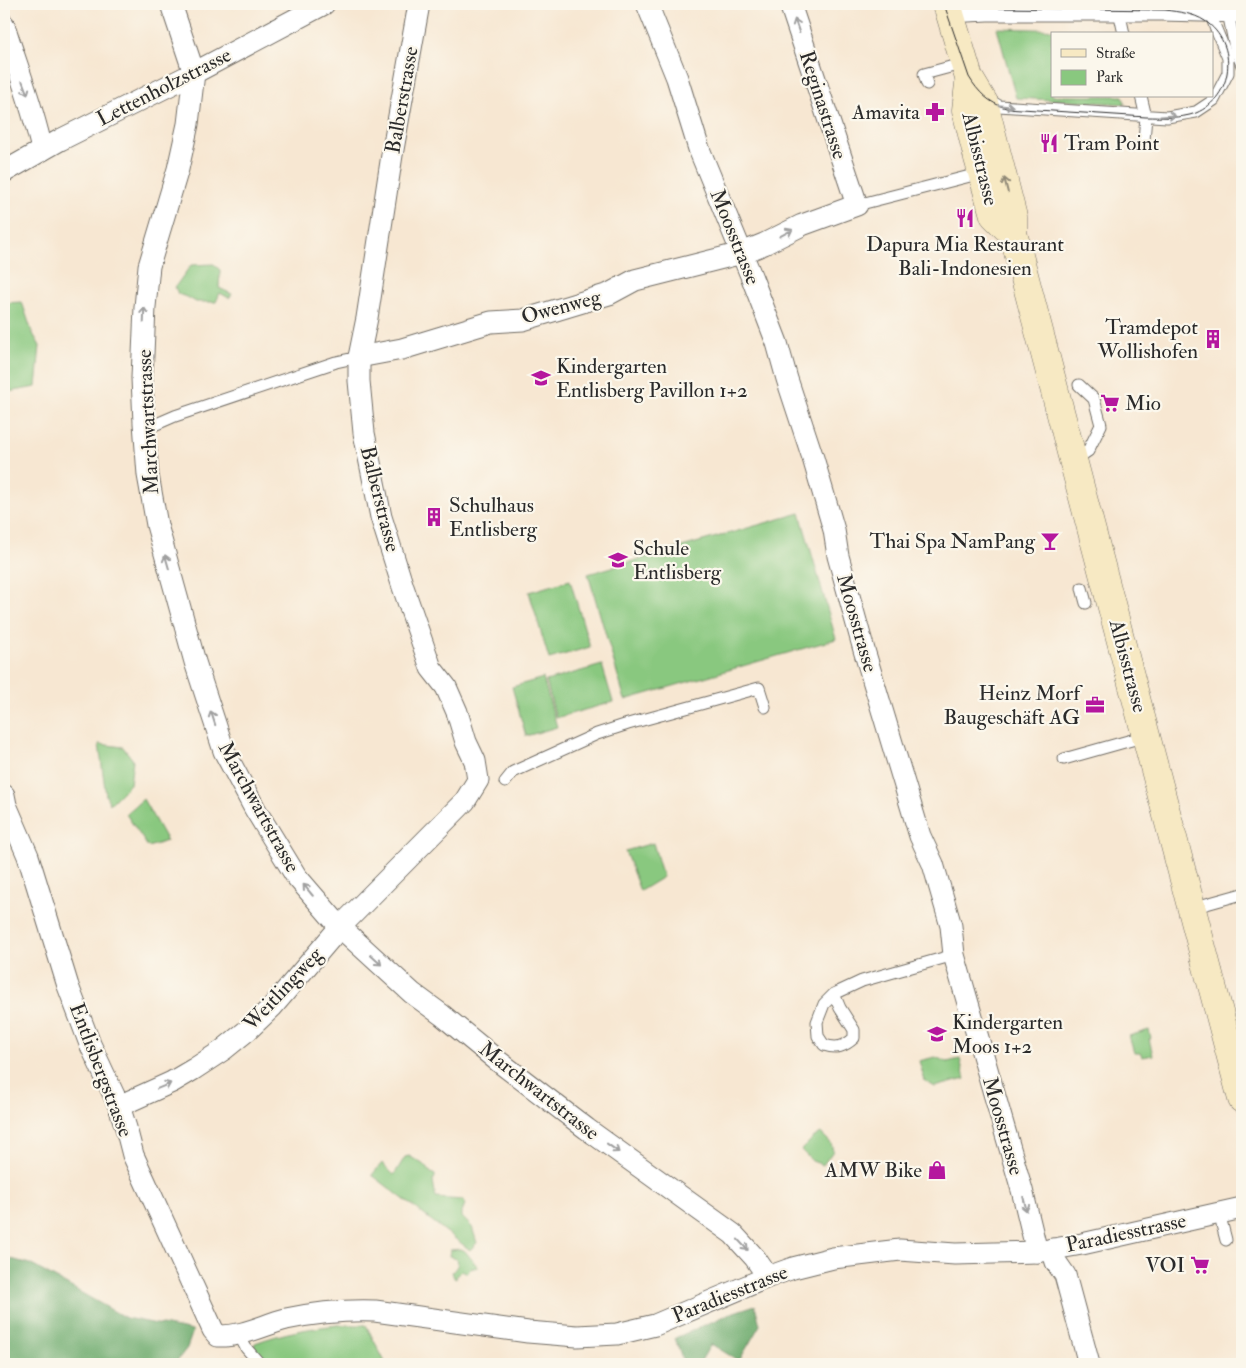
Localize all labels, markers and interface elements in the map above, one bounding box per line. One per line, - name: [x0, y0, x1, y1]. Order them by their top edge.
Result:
- one-way arrow: [792, 19, 801, 35]
- legend: [1051, 32, 1214, 98]
- street label: Lettenholzstrasse: [92, 41, 236, 132]
- street label: Balberstrasse: [379, 44, 425, 156]
- text: Straße: [1096, 44, 1135, 63]
- street label: Reginastrasse: [793, 47, 853, 163]
- text: Park: [1096, 68, 1123, 87]
- one-way arrow: [21, 80, 30, 95]
- place label: Amavita: [851, 99, 920, 126]
- pharmacy icon: Amavita: [924, 101, 946, 123]
- one-way arrow: [998, 101, 1014, 111]
- street label: Albisstrasse: [955, 109, 1005, 209]
- one-way arrow: [1160, 112, 1176, 121]
- place label: Tram Point: [1064, 130, 1160, 157]
- restaurant icon: Tram Point: [1038, 132, 1060, 154]
- one-way arrow: [1000, 178, 1010, 194]
- street label: Moosstrasse: [704, 185, 767, 289]
- restaurant icon: Dapura Mia Restaurant Bali-Indonesien: [954, 207, 976, 229]
- one-way arrow: [778, 228, 793, 237]
- place label: Dapura Mia Restaurant Bali-Indonesien: [866, 231, 1064, 282]
- street label: Owenweg: [518, 283, 604, 331]
- one-way arrow: [140, 307, 149, 323]
- place label: Tramdepot Wollishofen: [1097, 314, 1198, 365]
- building icon: Tramdepot Wollishofen: [1202, 328, 1224, 350]
- street label: Marchwartstrasse: [131, 348, 165, 495]
- place label: Kindergarten Entlisberg Pavillon 1+2: [556, 353, 748, 404]
- school or university icon: Kindergarten Entlisberg Pavillon 1+2: [530, 367, 552, 389]
- place label: Mio: [1125, 390, 1161, 417]
- supermarket icon: Mio: [1099, 392, 1121, 414]
- street label: Balberstrasse: [354, 443, 406, 555]
- place label: Schulhaus Entlisberg: [449, 492, 538, 543]
- building icon: Schulhaus Entlisberg: [423, 506, 445, 528]
- place label: Thai Spa NamPang: [870, 528, 1036, 555]
- bar icon: Thai Spa NamPang: [1039, 530, 1061, 552]
- place label: Schule Entlisberg: [633, 535, 722, 586]
- school or university icon: Schule Entlisberg: [607, 549, 629, 571]
- one-way arrow: [162, 555, 171, 571]
- street label: Moosstrasse: [830, 571, 884, 675]
- street label: Albisstrasse: [1102, 616, 1153, 716]
- place label: Heinz Morf Baugeschäft AG: [944, 680, 1083, 731]
- office icon: Heinz Morf Baugeschäft AG: [1084, 694, 1106, 716]
- one-way arrow: [208, 711, 217, 726]
- street label: Marchwartstrasse: [212, 737, 306, 877]
- one-way arrow: [303, 884, 314, 897]
- street label: Weitlingweg: [237, 941, 329, 1037]
- one-way arrow: [369, 954, 382, 966]
- street label: Entlisbergstrasse: [63, 999, 139, 1141]
- place label: Kindergarten Moos 1+2: [952, 1009, 1063, 1060]
- school or university icon: Kindergarten Moos 1+2: [926, 1023, 948, 1045]
- street label: Marchwartstrasse: [473, 1036, 605, 1147]
- street label: Moosstrasse: [976, 1074, 1030, 1178]
- one-way arrow: [156, 1081, 171, 1090]
- one-way arrow: [606, 1142, 619, 1153]
- place label: AMW Bike: [824, 1157, 922, 1184]
- shop icon: AMW Bike: [926, 1159, 948, 1181]
- one-way arrow: [1021, 1195, 1030, 1211]
- street label: Paradiesstrasse: [1063, 1207, 1189, 1259]
- one-way arrow: [737, 1239, 748, 1252]
- place label: VOI: [1145, 1252, 1185, 1279]
- supermarket icon: VOI: [1189, 1254, 1211, 1276]
- street label: Paradiesstrasse: [668, 1258, 792, 1329]

